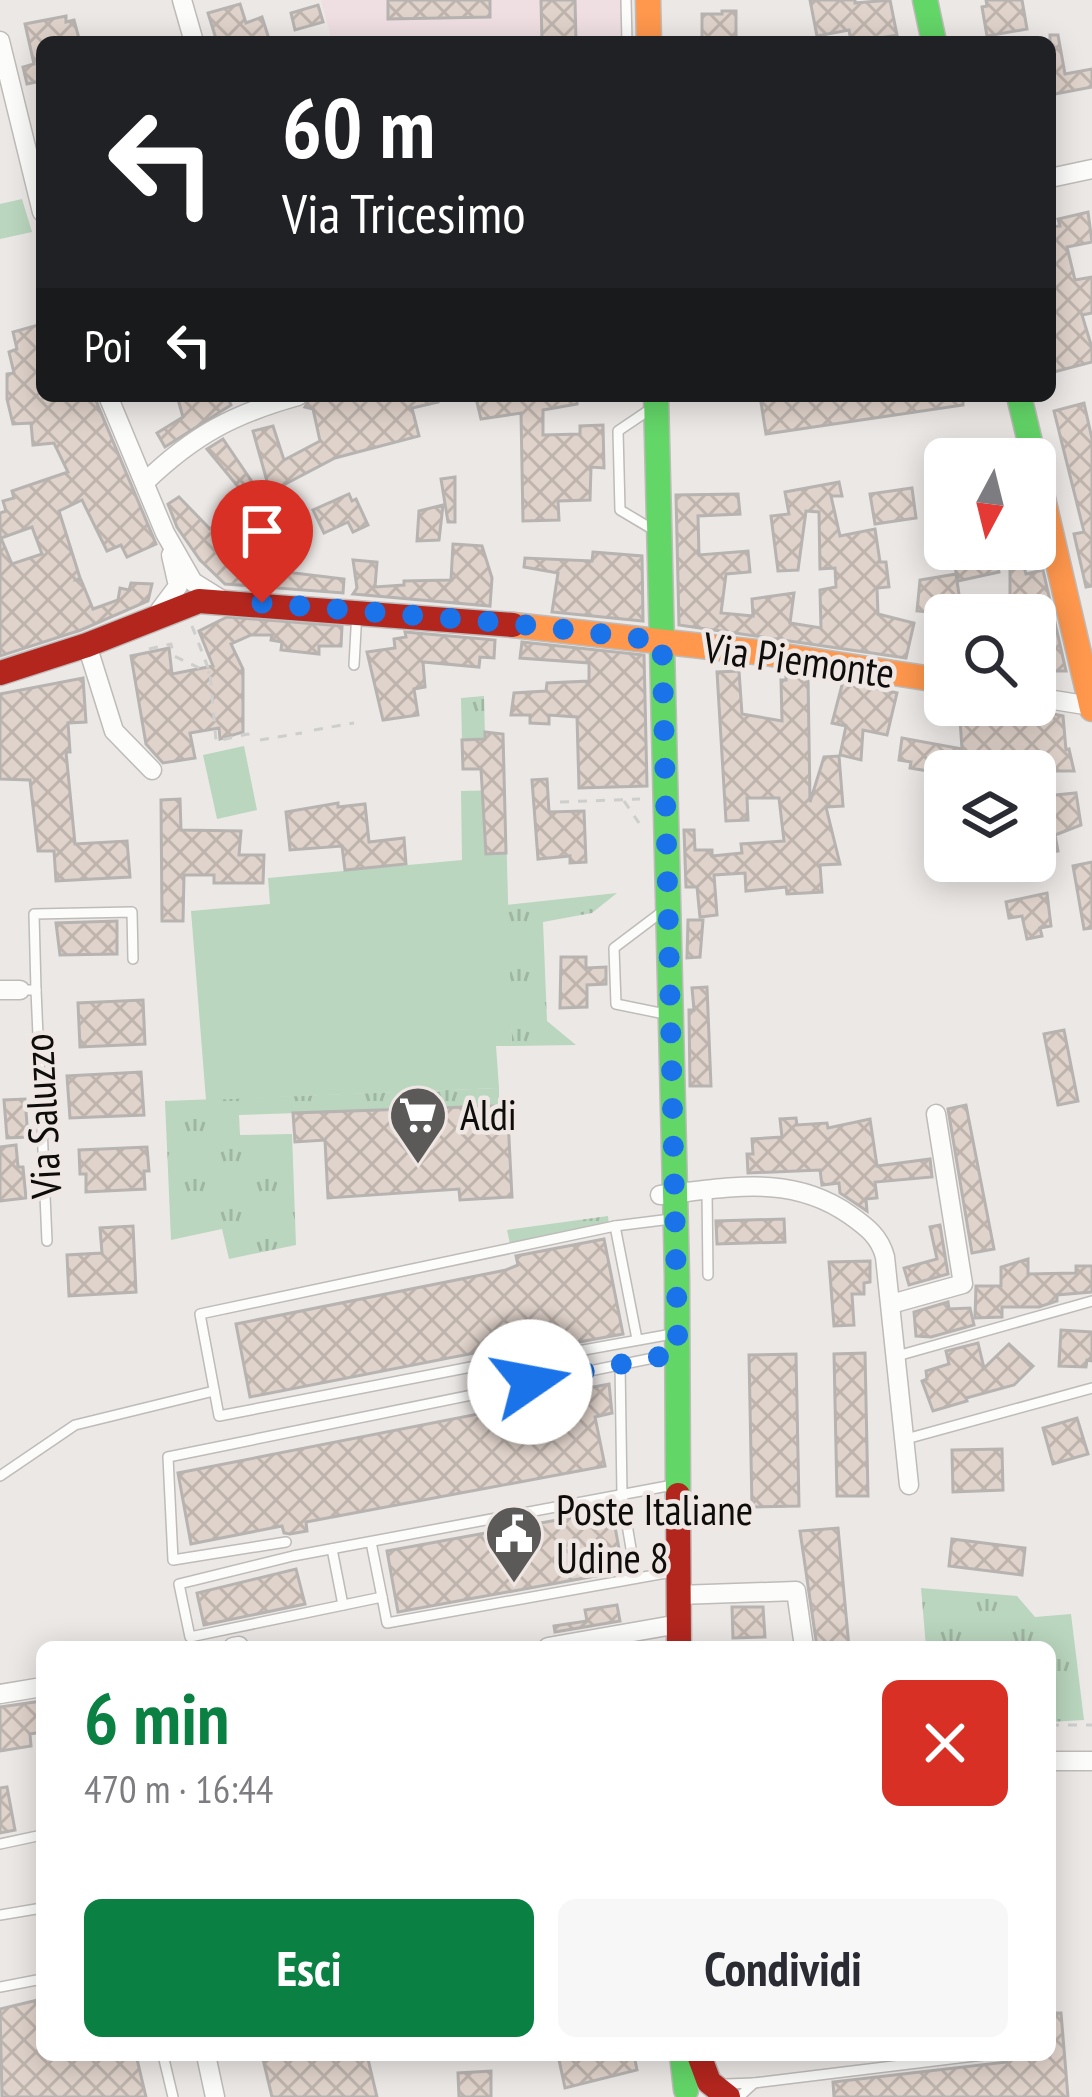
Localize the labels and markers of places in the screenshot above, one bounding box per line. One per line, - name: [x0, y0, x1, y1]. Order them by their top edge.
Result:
- pin: [211, 480, 313, 603]
- supermarket icon: Aldi: [387, 1084, 449, 1166]
- place label: Aldi: [460, 1087, 517, 1142]
- place label: Poste Italiane Udine 8: [556, 1482, 753, 1585]
- public building icon: Poste Italiane Udine 8: [483, 1503, 545, 1585]

